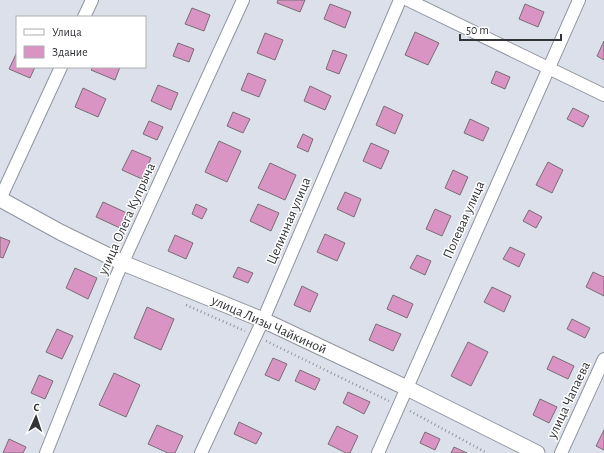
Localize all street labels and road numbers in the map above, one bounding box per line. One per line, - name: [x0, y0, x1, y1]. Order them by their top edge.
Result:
- street label: улица Олега Купрыча: [96, 160, 158, 278]
- street label: Целинная улица: [264, 175, 314, 267]
- street label: Полевая улица: [441, 178, 488, 261]
- street label: улица Лизы Чайкиной: [208, 293, 329, 357]
- street label: улица Чапаева: [545, 359, 593, 441]

